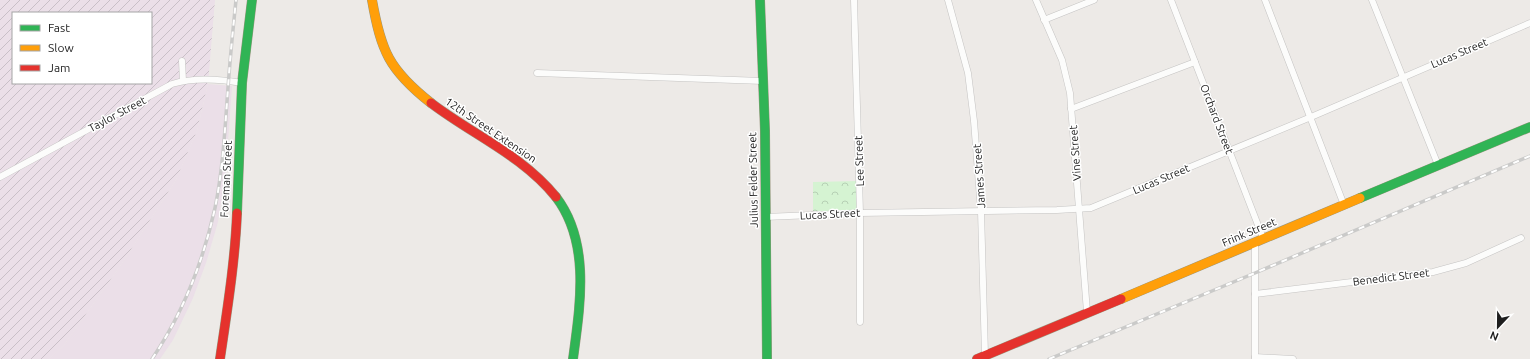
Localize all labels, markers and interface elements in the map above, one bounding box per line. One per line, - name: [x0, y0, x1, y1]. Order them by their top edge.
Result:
- legend: [12, 12, 152, 84]
- text: Fast: [48, 21, 70, 34]
- street label: Lucas Street: [1429, 35, 1490, 70]
- text: Slow: [48, 41, 74, 54]
- text: Jam: [48, 61, 70, 74]
- street label: Orchard Street: [1198, 83, 1236, 156]
- street label: Taylor Street: [86, 94, 148, 134]
- street label: 12th Street Extension: [443, 95, 539, 165]
- street label: Vine Street: [1067, 124, 1083, 181]
- street label: Julius Felder Street: [746, 132, 760, 228]
- street label: Lee Street: [852, 135, 866, 187]
- street label: Foreman Street: [218, 140, 234, 218]
- street label: James Street: [971, 143, 987, 209]
- street label: Lucas Street: [1131, 161, 1192, 196]
- street label: Lucas Street: [799, 206, 861, 222]
- street label: Frink Street: [1220, 215, 1278, 249]
- street label: Benedict Street: [1352, 266, 1431, 288]
- north arrow: [1478, 307, 1518, 347]
- text: N: [1488, 329, 1500, 343]

